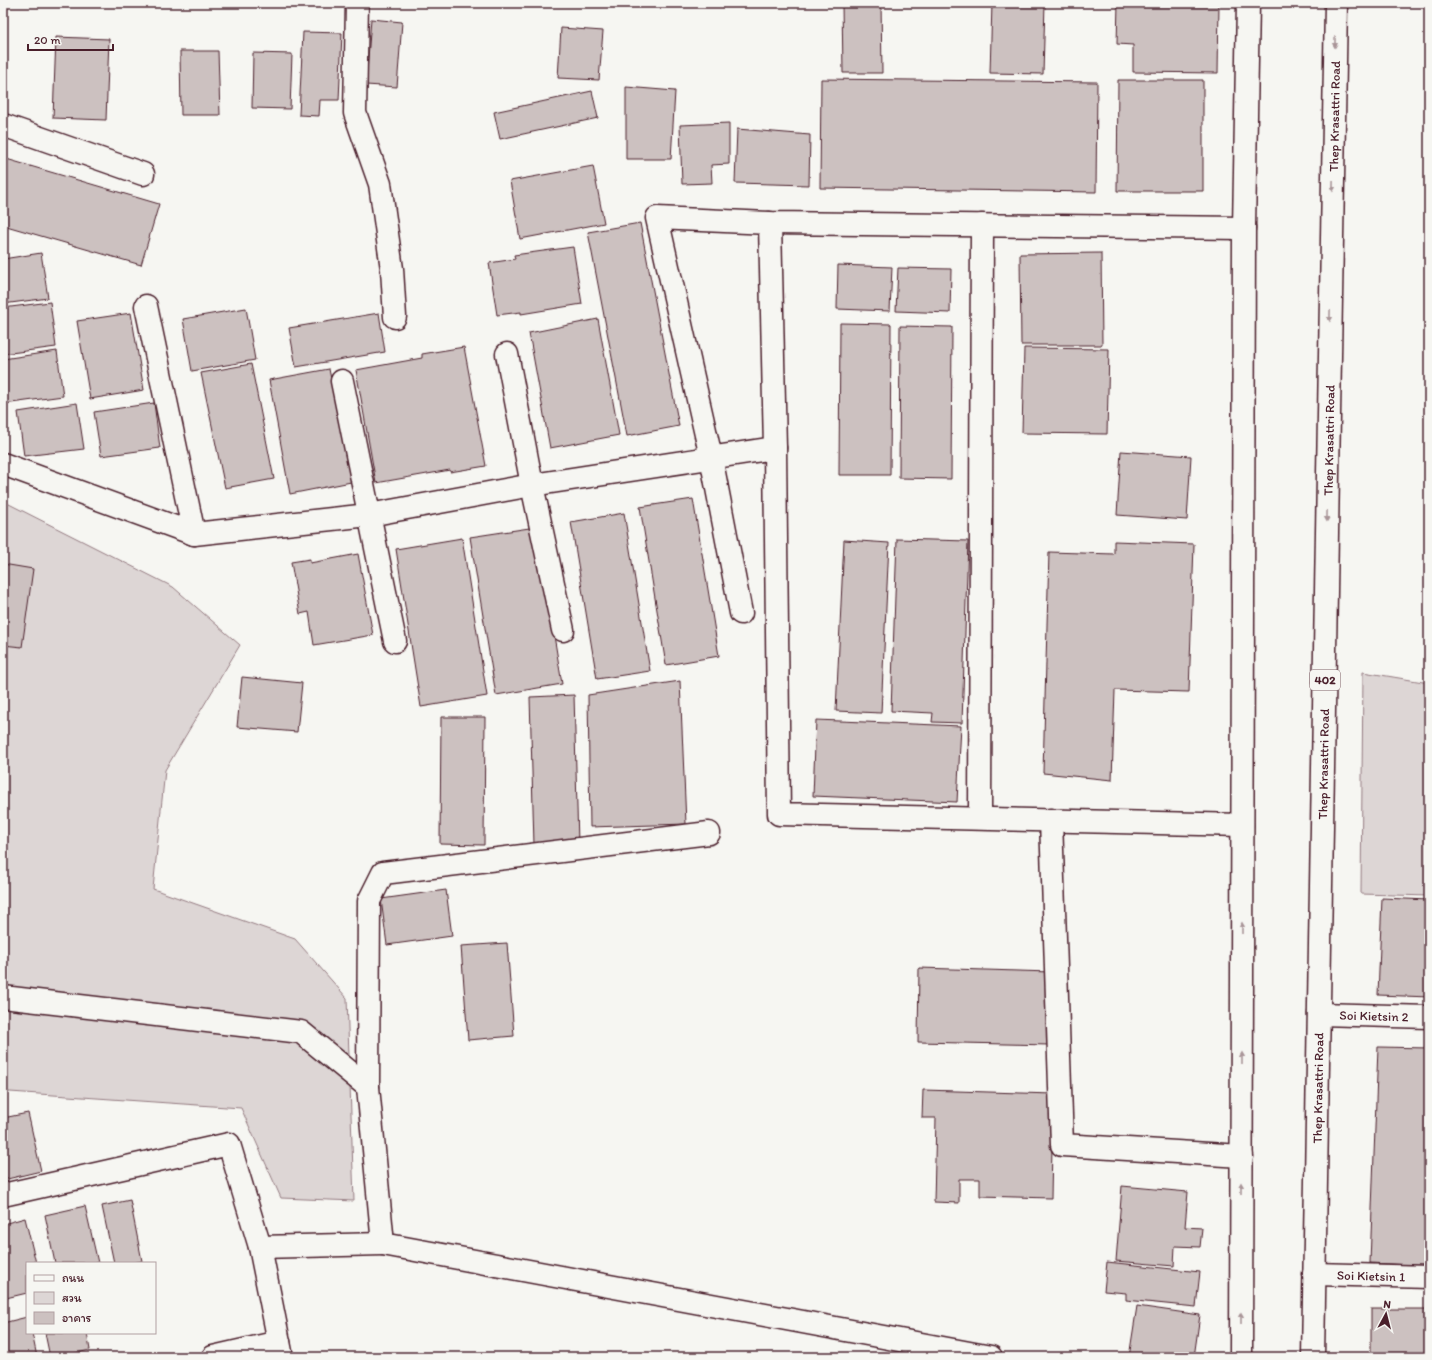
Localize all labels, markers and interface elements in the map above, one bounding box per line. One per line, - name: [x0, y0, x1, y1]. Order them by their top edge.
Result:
- scale bar: [28, 26, 113, 52]
- text: 20 m: [34, 33, 61, 47]
- one-way arrow: [1332, 36, 1338, 49]
- street label: Thep Krasattri Road: [1326, 61, 1343, 172]
- one-way arrow: [1329, 180, 1336, 192]
- one-way arrow: [1327, 310, 1334, 322]
- street label: Thep Krasattri Road: [1320, 385, 1337, 496]
- one-way arrow: [1324, 510, 1330, 523]
- road number: 402: [1310, 670, 1340, 690]
- street label: Thep Krasattri Road: [1315, 709, 1332, 820]
- one-way arrow: [1239, 921, 1245, 934]
- street label: Soi Kietsin 2: [1339, 1007, 1409, 1024]
- street label: Thep Krasattri Road: [1309, 1032, 1326, 1144]
- one-way arrow: [1239, 1051, 1245, 1064]
- one-way arrow: [1238, 1181, 1244, 1194]
- legend: [26, 1262, 156, 1334]
- street label: Soi Kietsin 1: [1337, 1267, 1405, 1284]
- text: ถนน: [62, 1271, 84, 1285]
- text: สวน: [62, 1291, 82, 1305]
- north arrow: [1366, 1294, 1406, 1334]
- text: N: [1383, 1298, 1392, 1311]
- text: อาคาร: [62, 1311, 92, 1325]
- one-way arrow: [1238, 1311, 1244, 1324]

